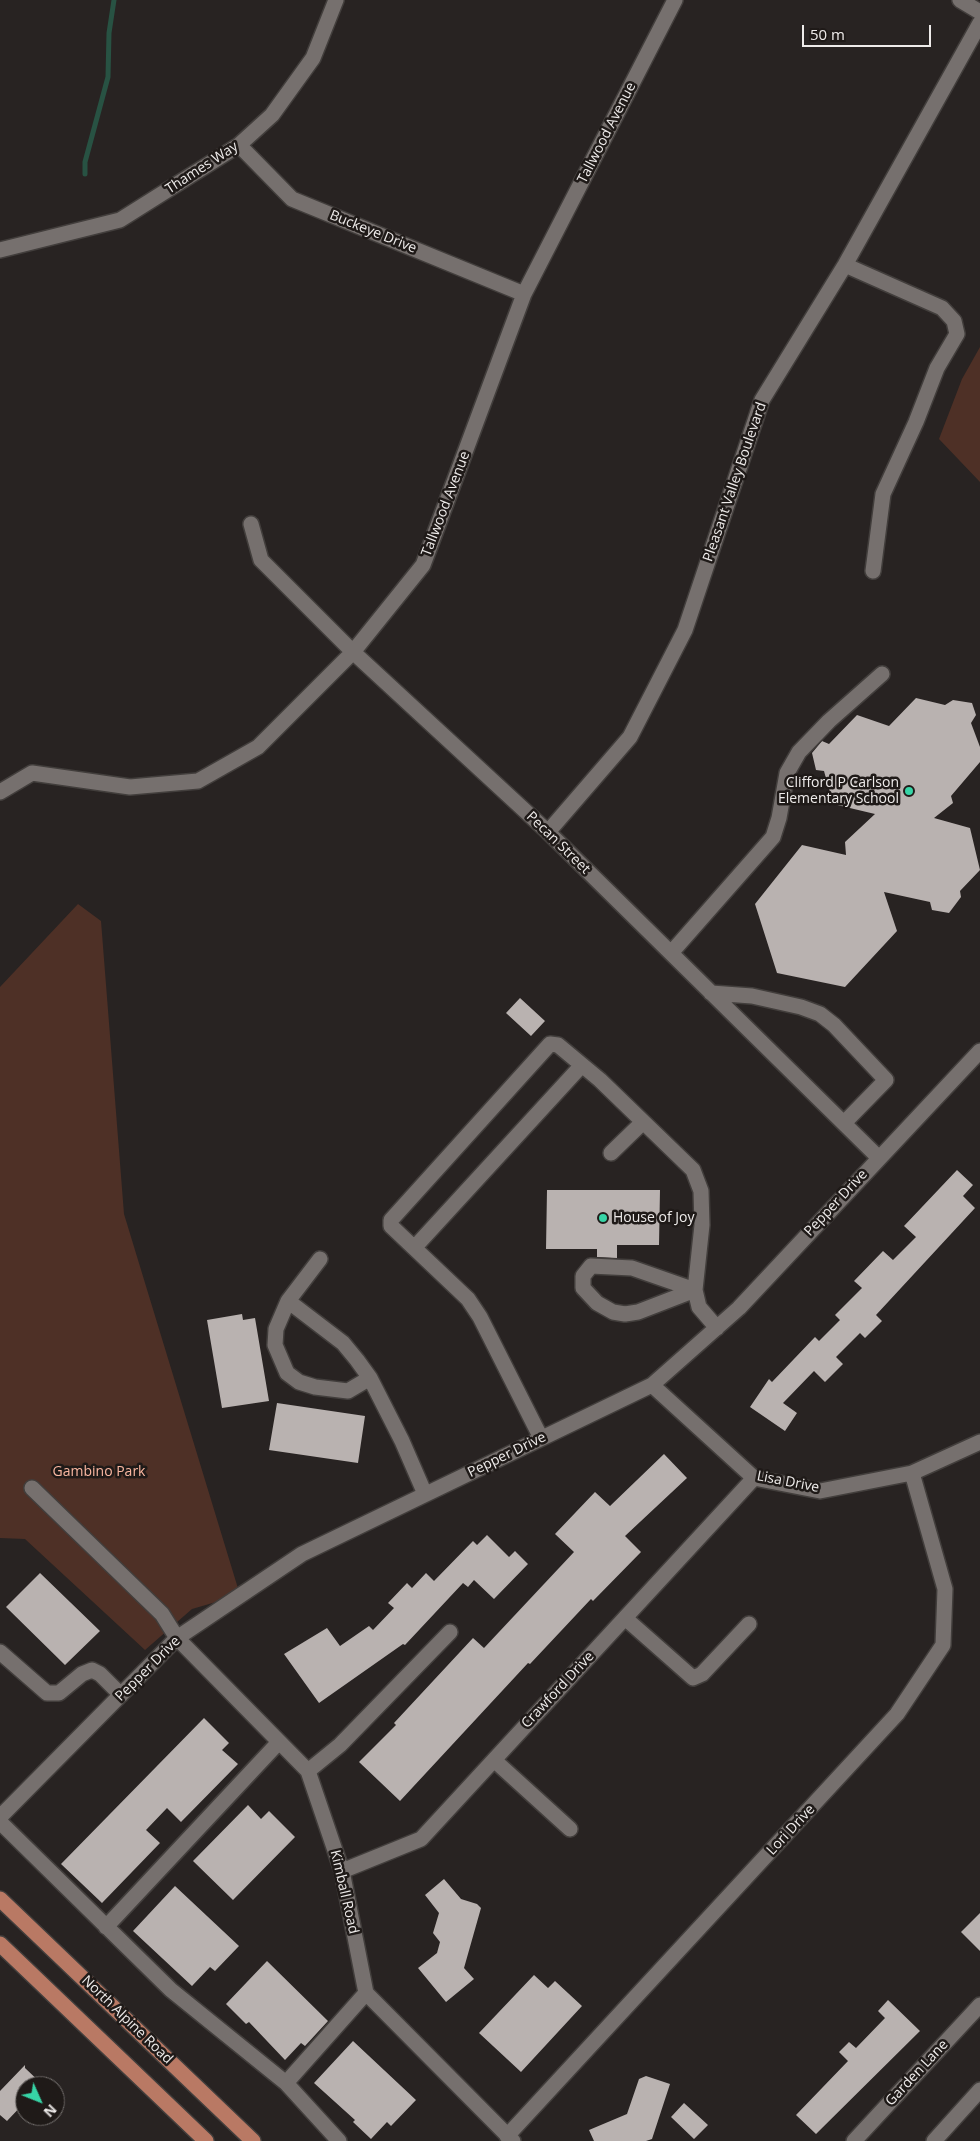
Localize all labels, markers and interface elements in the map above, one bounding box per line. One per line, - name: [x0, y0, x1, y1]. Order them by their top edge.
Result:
- scale bar: [805, 15, 934, 47]
- text: 50 m: [810, 24, 845, 44]
- street label: Tallwood Avenue: [574, 80, 640, 186]
- street label: Thames Way: [163, 138, 241, 198]
- street label: Buckeye Drive: [327, 207, 419, 257]
- street label: Pleasant Valley Boulevard: [700, 400, 770, 564]
- street label: Tallwood Avenue: [418, 449, 474, 559]
- place label: Clifford P Carlson Elementary School: [778, 775, 899, 808]
- marker: Clifford P Carlson Elementary School: [903, 785, 915, 797]
- street label: Pecan Street: [523, 808, 593, 878]
- street label: Pepper Drive: [801, 1166, 871, 1240]
- place label: House of Joy: [613, 1210, 694, 1226]
- marker: House of Joy: [597, 1212, 609, 1224]
- street label: Pepper Drive: [465, 1429, 549, 1481]
- park label: Gambino Park: [53, 1464, 145, 1480]
- street label: Lisa Drive: [755, 1468, 821, 1496]
- street label: Pepper Drive: [112, 1633, 184, 1705]
- street label: Crawford Drive: [518, 1648, 598, 1732]
- street label: Lori Drive: [763, 1801, 819, 1859]
- street label: Kimball Road: [326, 1848, 362, 1936]
- street label: North Alpine Road: [78, 1972, 176, 2068]
- street label: Garden Lane: [882, 2037, 952, 2109]
- north arrow: [15, 2076, 65, 2126]
- text: N: [40, 2100, 61, 2122]

